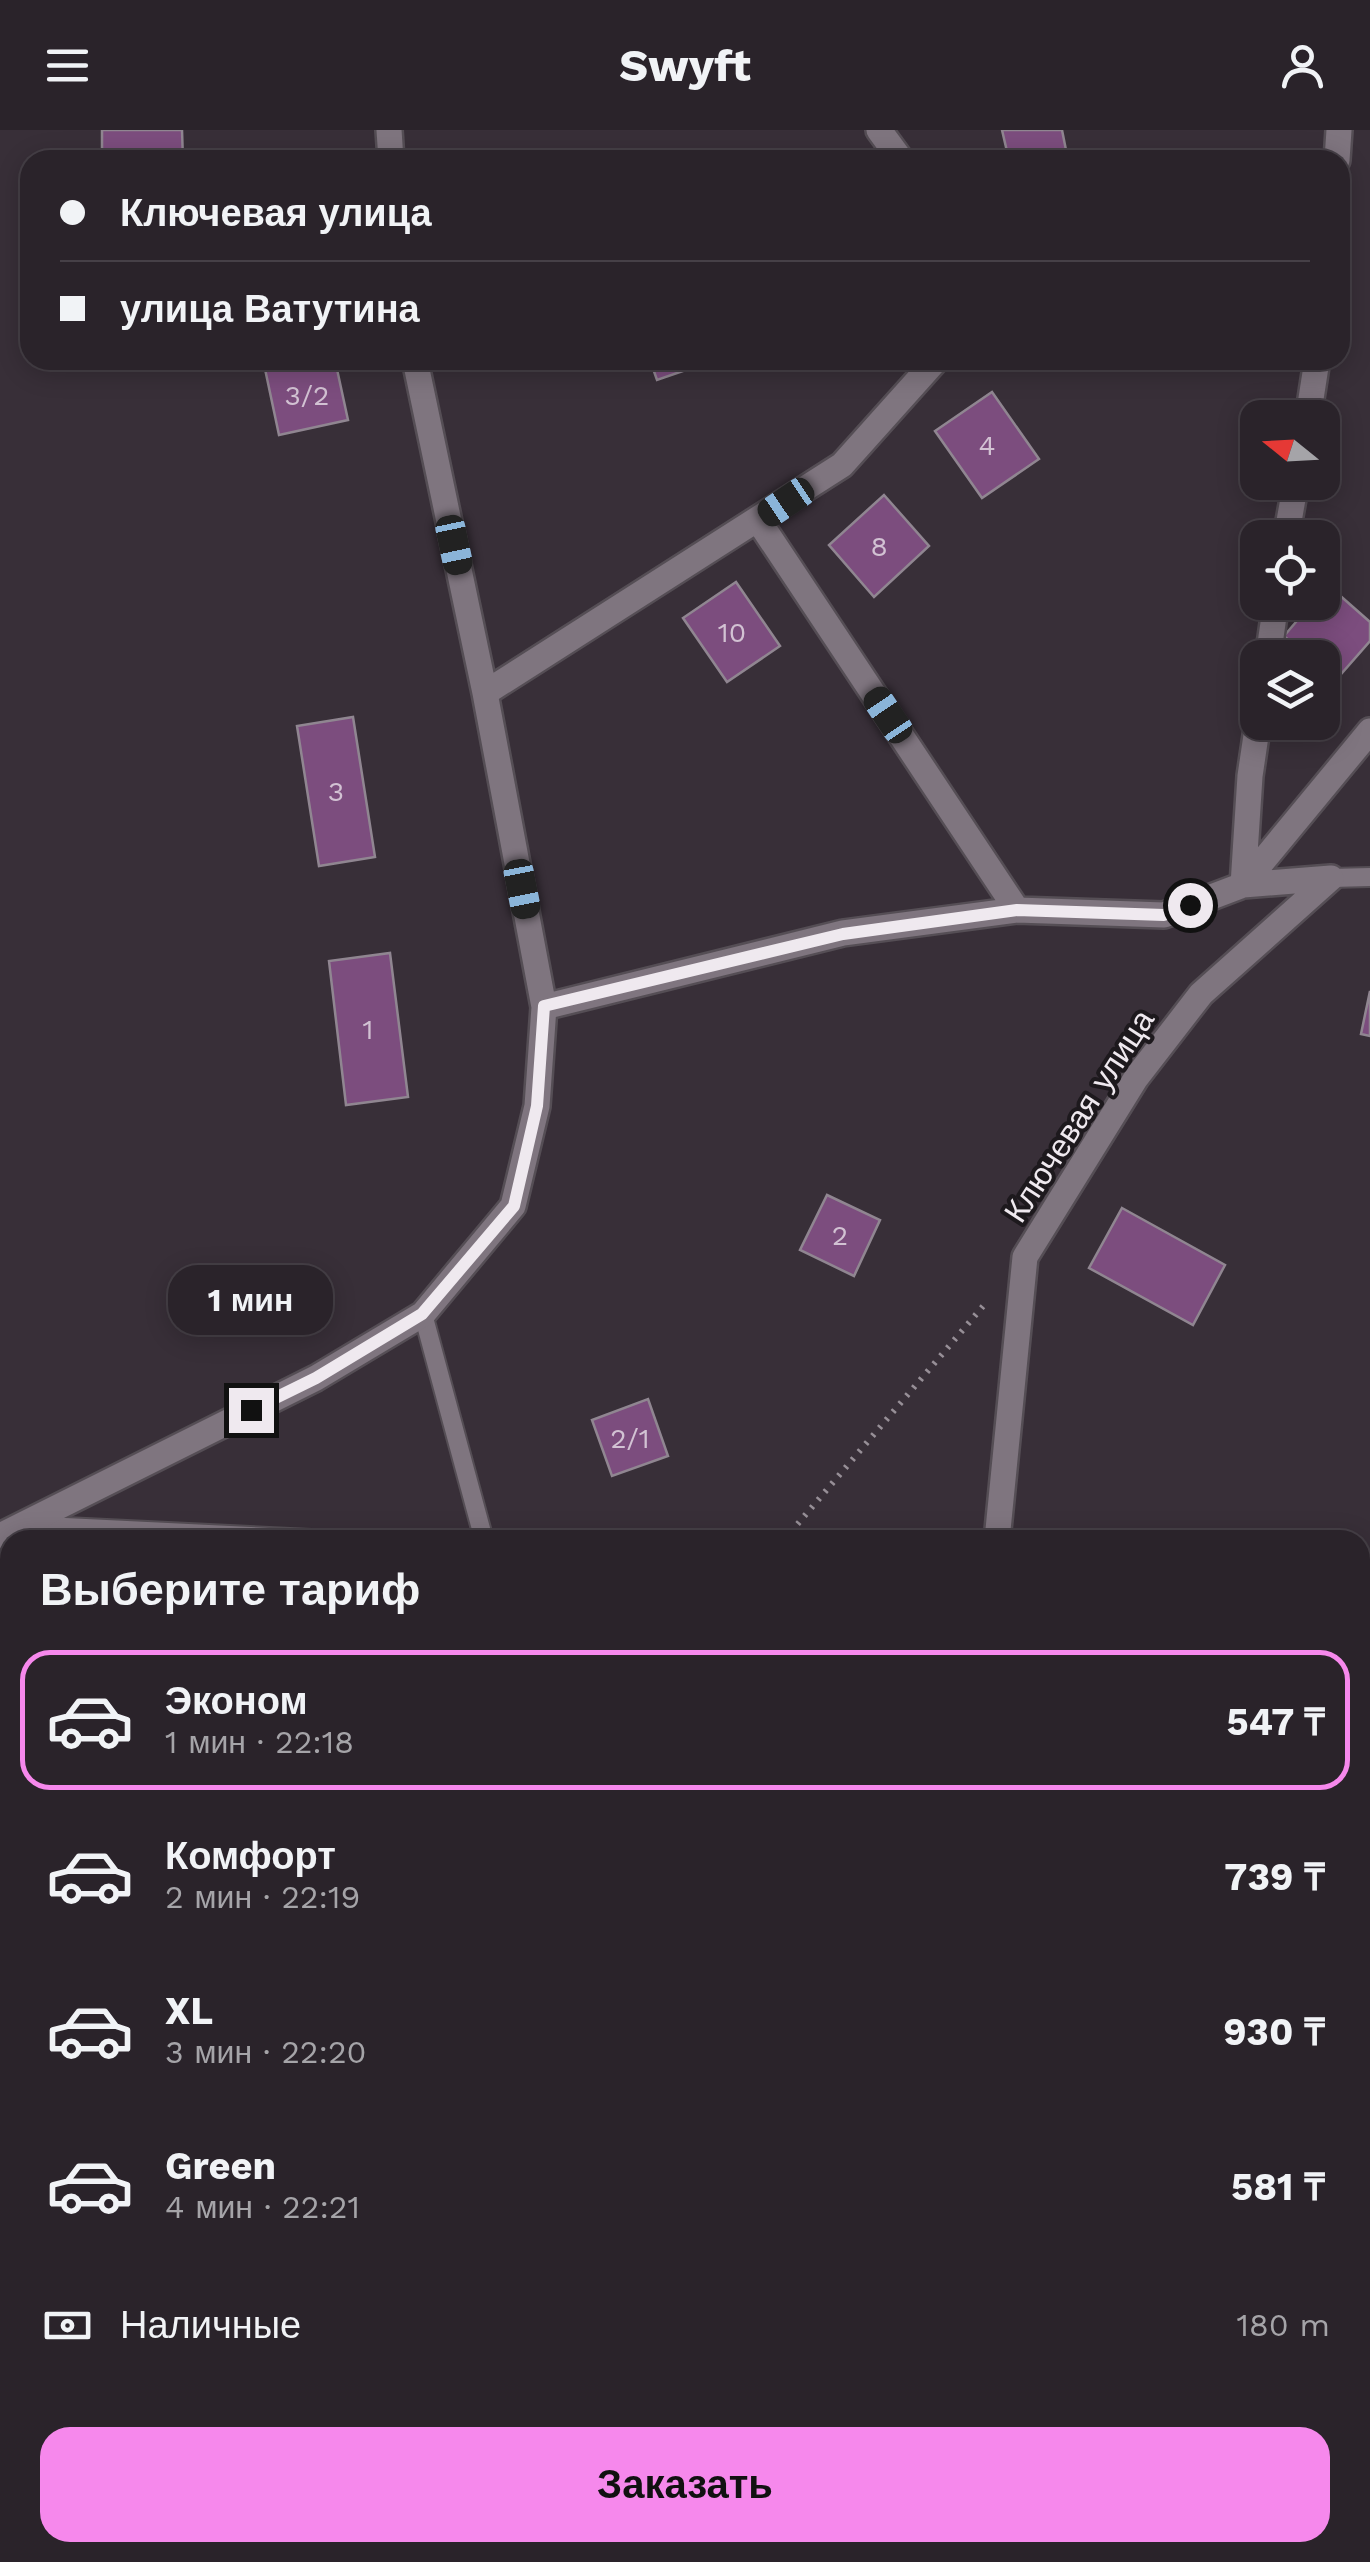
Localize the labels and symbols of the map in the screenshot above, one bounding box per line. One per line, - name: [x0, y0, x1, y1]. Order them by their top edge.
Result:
- house number: 3/2: [285, 379, 329, 412]
- north arrow: [1240, 400, 1340, 500]
- house number: 4: [978, 429, 996, 462]
- car: [753, 473, 819, 531]
- car: [433, 513, 475, 577]
- house number: 8: [870, 530, 888, 563]
- house number: 10: [718, 616, 746, 649]
- car: [859, 682, 917, 748]
- house number: 3: [328, 775, 344, 808]
- car: [502, 857, 542, 921]
- route start: [1168, 883, 1213, 928]
- street label: Ключевая улица: [996, 1002, 1162, 1229]
- house number: 1: [363, 1013, 373, 1046]
- house number: 2: [832, 1219, 848, 1252]
- callout: 1 мин: [168, 1265, 334, 1335]
- route end: [229, 1388, 274, 1433]
- house number: 2/1: [610, 1422, 650, 1455]

